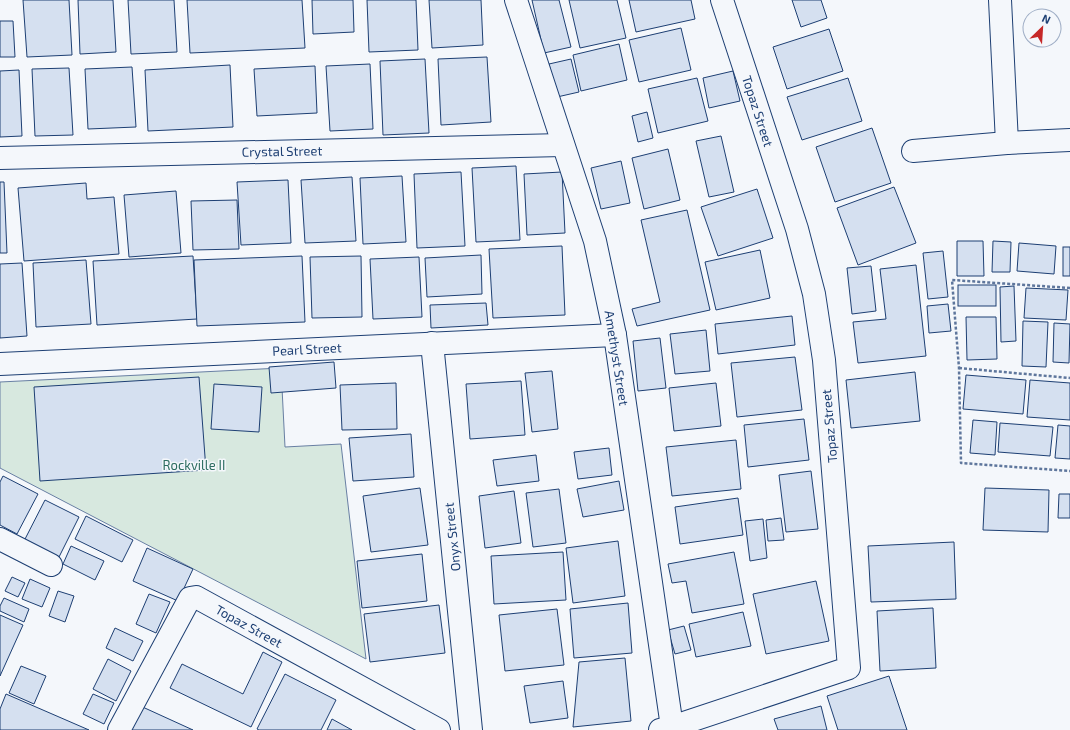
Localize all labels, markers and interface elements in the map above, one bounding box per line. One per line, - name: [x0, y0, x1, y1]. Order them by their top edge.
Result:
- north arrow: [1022, 8, 1062, 48]
- text: N: [1040, 11, 1053, 26]
- street label: Topaz Street: [739, 73, 777, 149]
- street label: Crystal Street: [241, 142, 323, 160]
- street label: Amethyst Street: [602, 309, 632, 407]
- street label: Pearl Street: [272, 339, 342, 359]
- street label: Topaz Street: [818, 388, 840, 463]
- park label: Rockville II: [163, 457, 225, 473]
- street label: Onyx Street: [440, 502, 464, 572]
- street label: Topaz Street: [213, 601, 285, 651]

